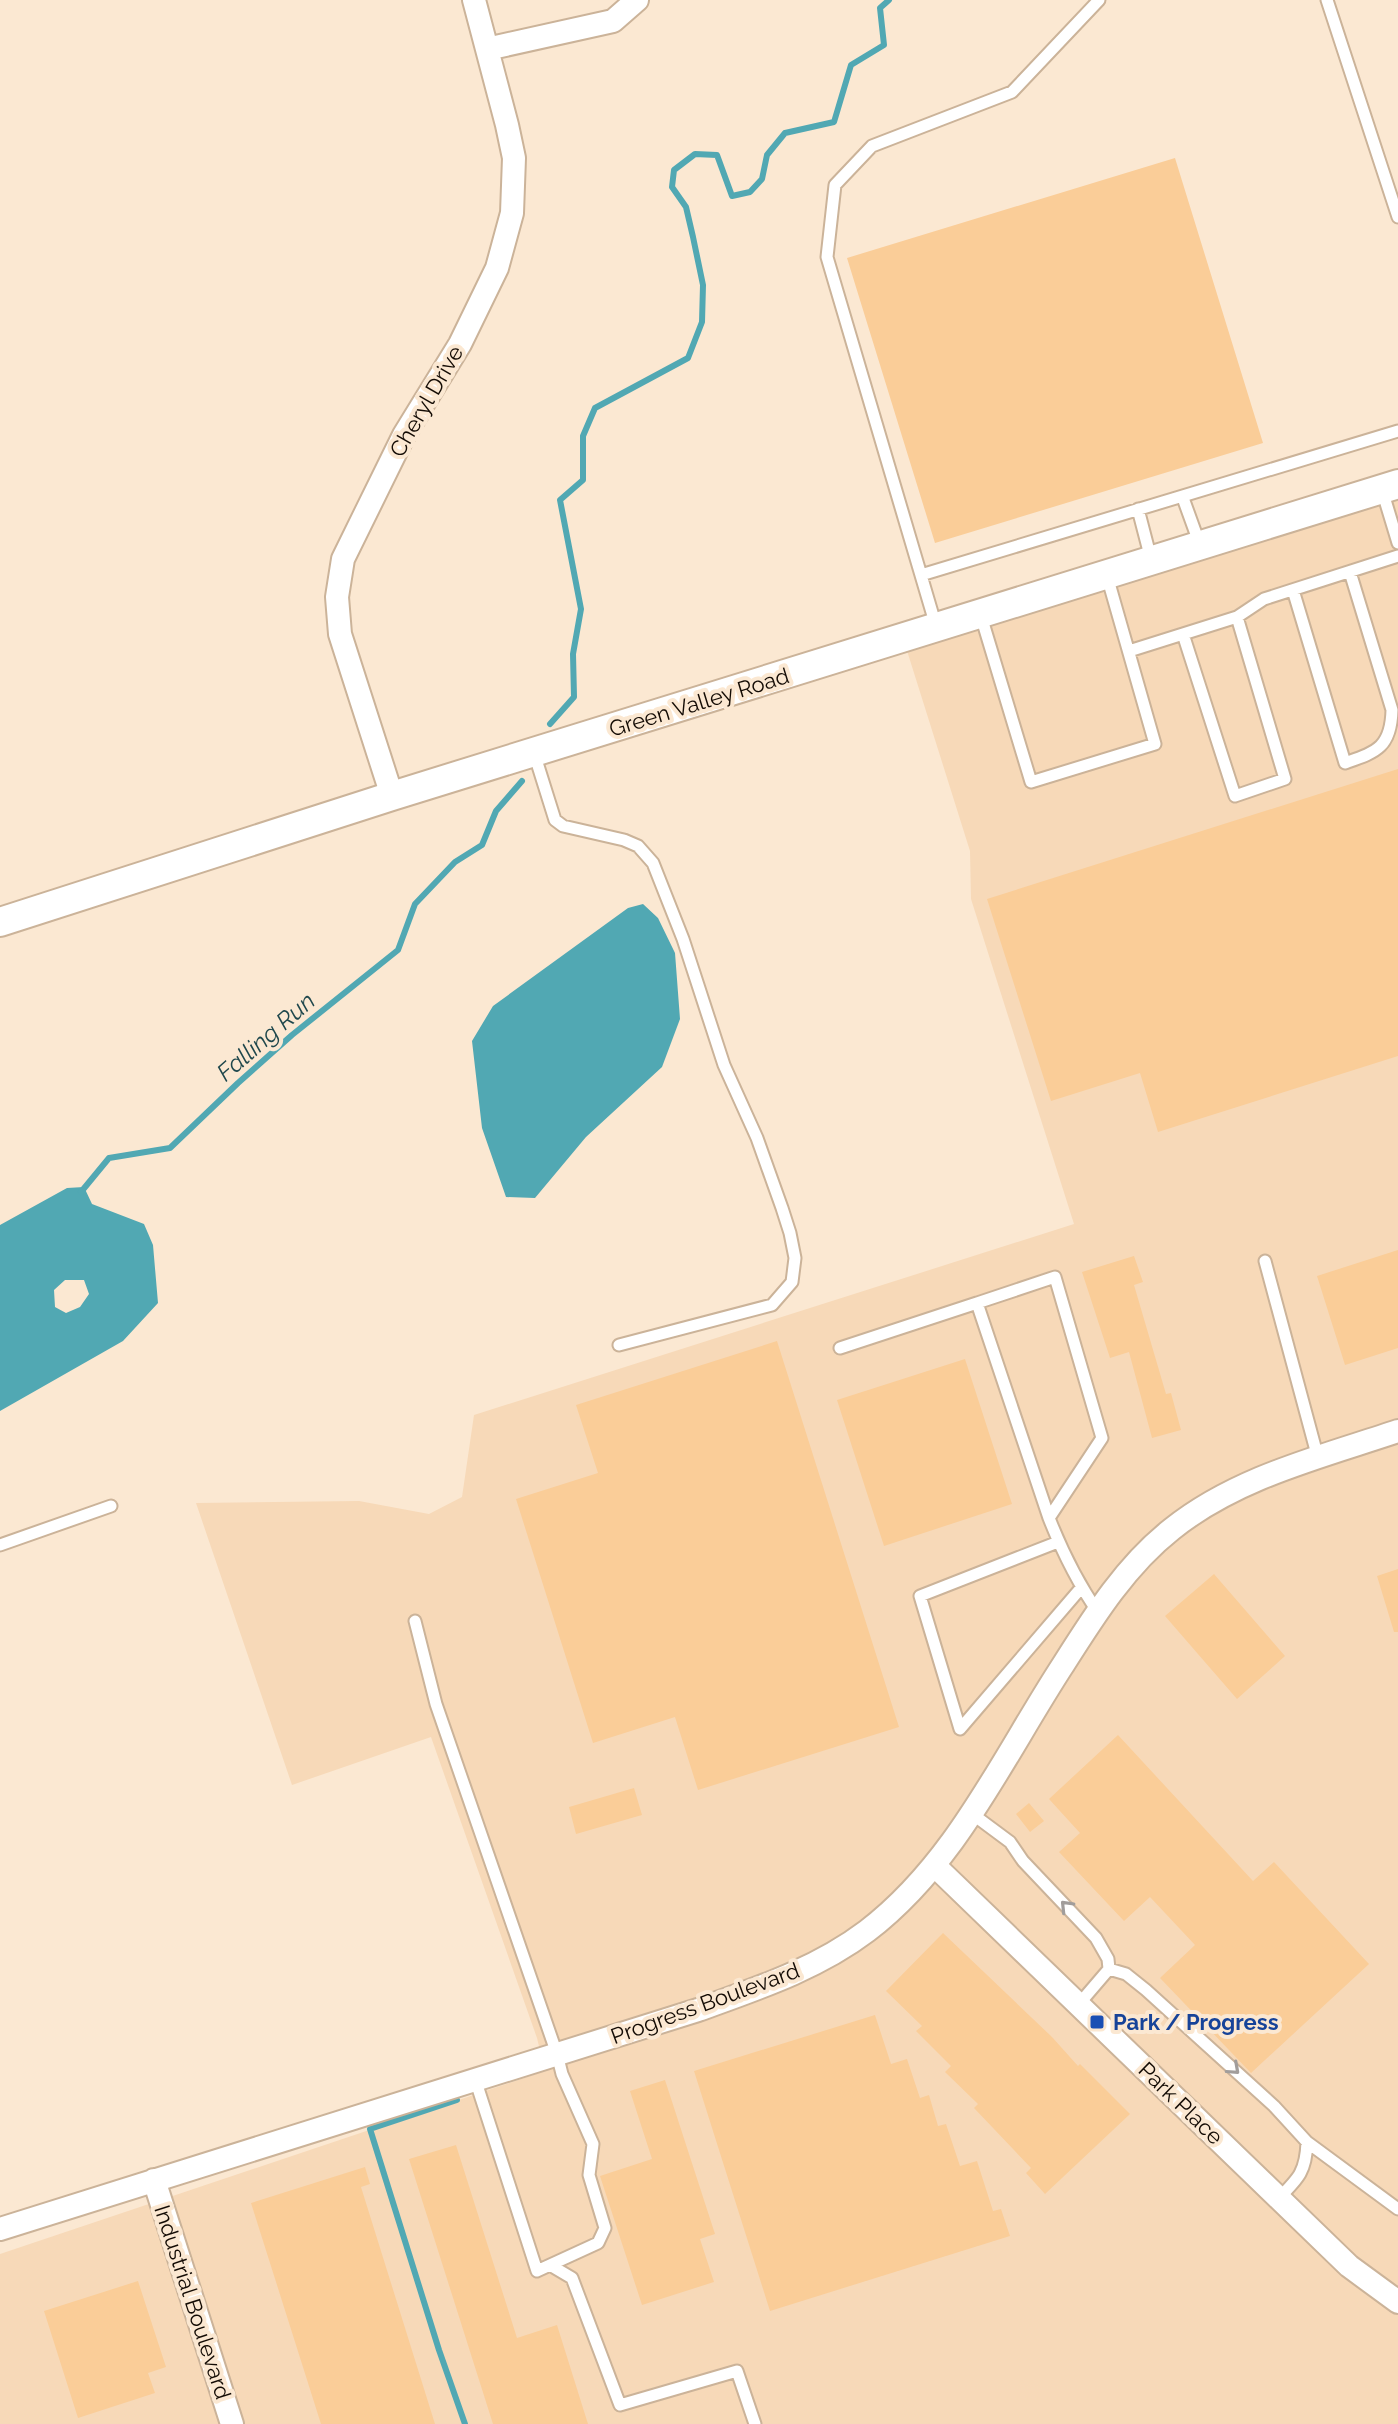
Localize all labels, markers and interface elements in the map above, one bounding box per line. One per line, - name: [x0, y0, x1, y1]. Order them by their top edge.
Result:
- street label: Cheryl Drive: [384, 341, 468, 461]
- street label: Green Valley Road: [606, 662, 792, 742]
- water label: Falling Run: [211, 986, 321, 1087]
- one-way arrow: [1060, 1901, 1075, 1915]
- street label: Progress Boulevard: [607, 1957, 803, 2049]
- place label: Park / Progress: [1113, 2009, 1279, 2035]
- marker: Park / Progress: [1088, 2013, 1106, 2031]
- street label: Park Place: [1133, 2056, 1229, 2150]
- one-way arrow: [1224, 2060, 1239, 2074]
- street label: Industrial Boulevard: [149, 2202, 237, 2402]

